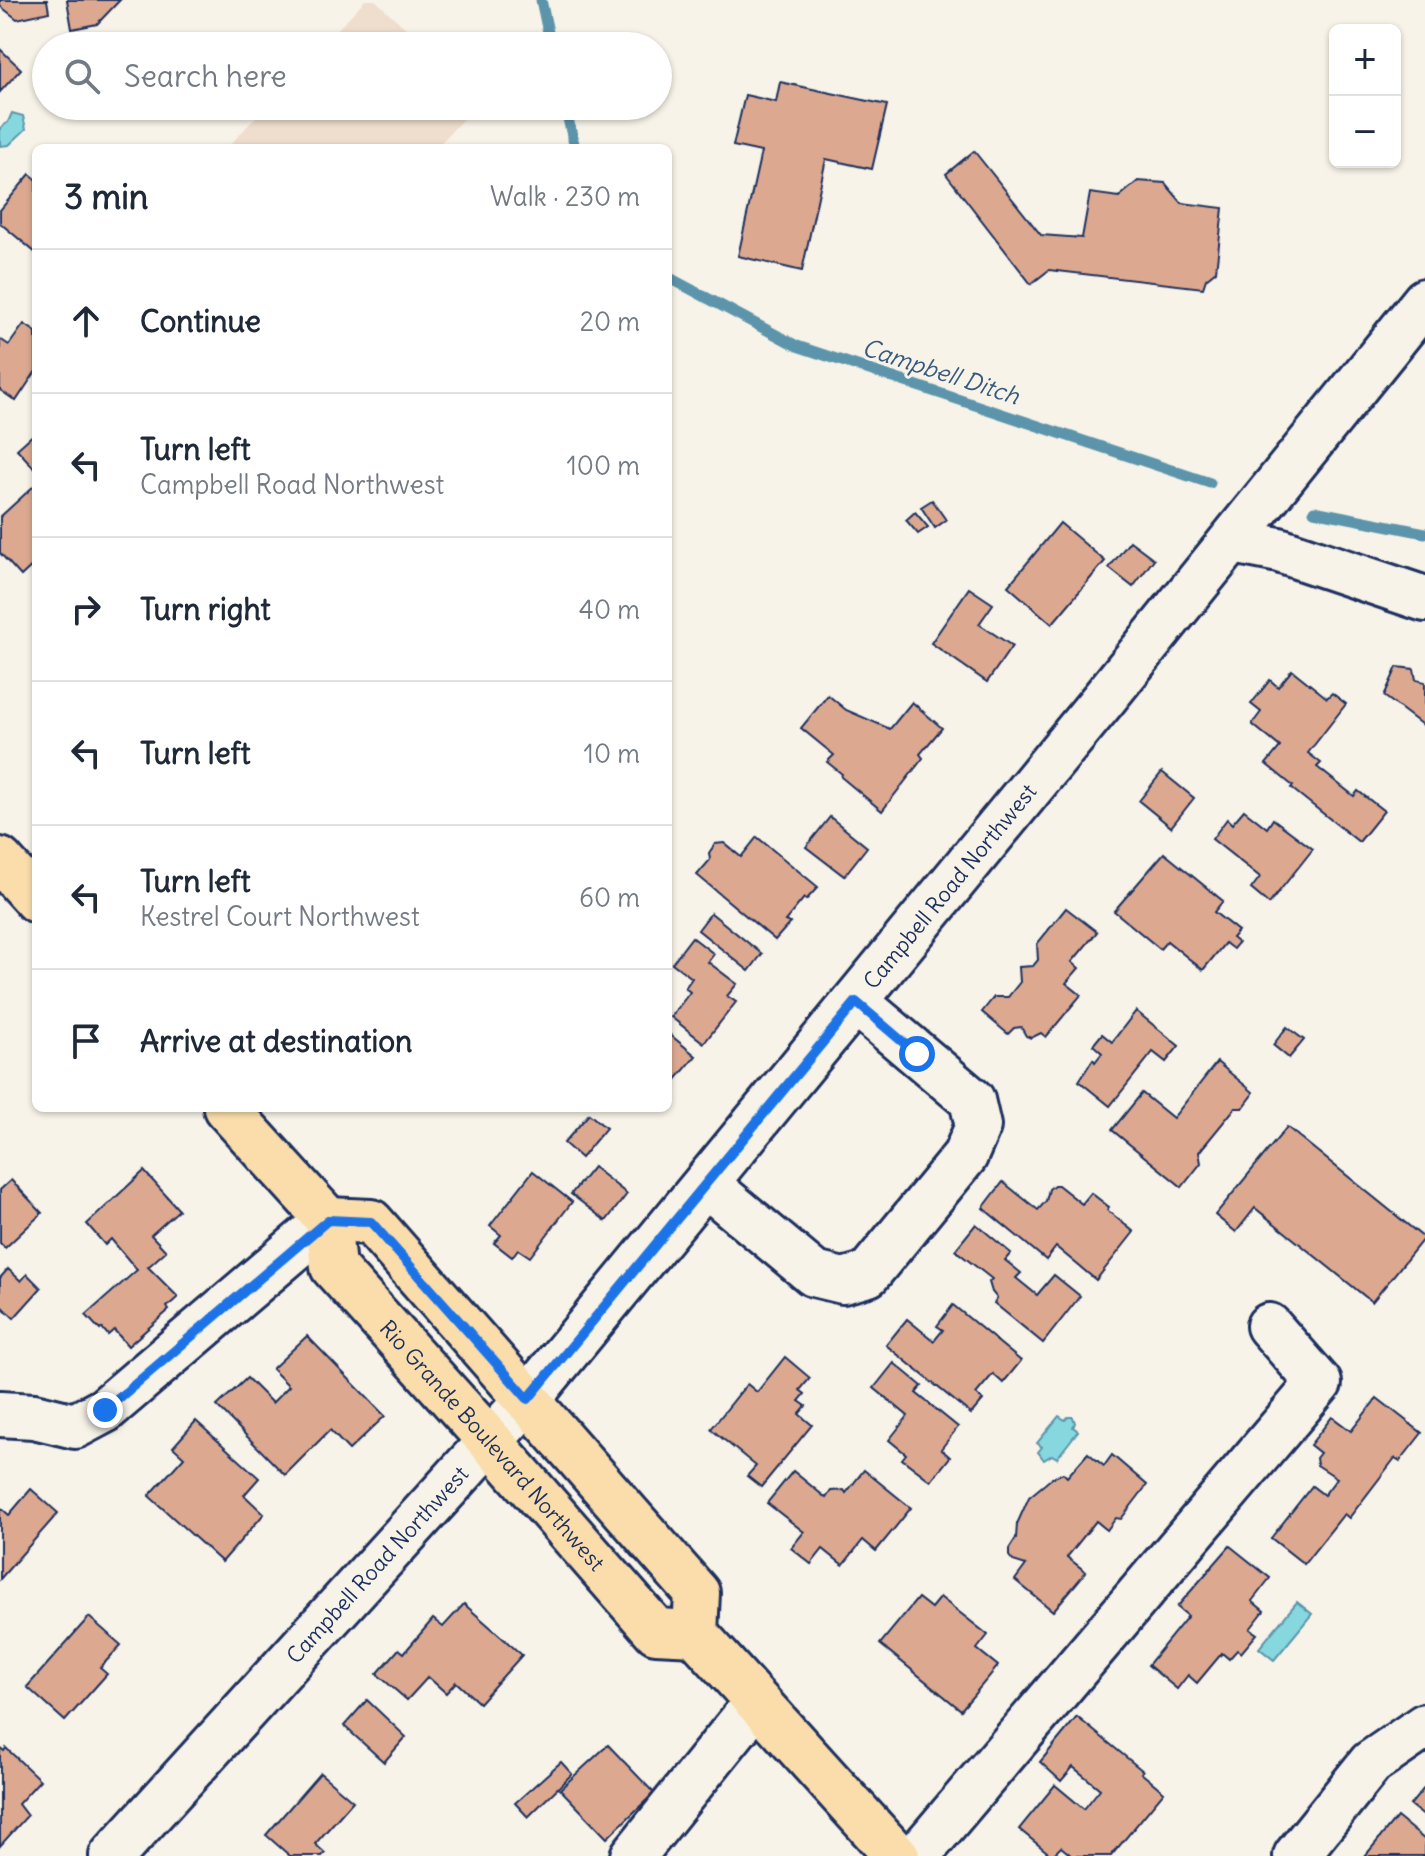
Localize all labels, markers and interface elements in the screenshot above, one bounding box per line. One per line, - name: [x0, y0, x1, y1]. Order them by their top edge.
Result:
- map controls: [1329, 24, 1401, 168]
- button: +: [1329, 24, 1401, 96]
- search box: [32, 32, 672, 120]
- icon: search: [60, 54, 104, 98]
- text: Search here: [124, 57, 287, 95]
- button: −: [1329, 96, 1401, 168]
- text: 3 min: [64, 175, 149, 218]
- text: Walk · 230 m: [490, 180, 640, 213]
- icon: ahead: [64, 299, 108, 343]
- text: Continue: [140, 302, 261, 340]
- text: 20 m: [580, 305, 640, 338]
- water label: Campbell Ditch: [859, 332, 1024, 411]
- text: Turn left: [140, 430, 251, 468]
- icon: left: [64, 443, 108, 487]
- text: 100 m: [566, 449, 640, 482]
- text: Campbell Road Northwest: [140, 468, 444, 501]
- icon: right: [64, 587, 108, 631]
- text: Turn right: [140, 590, 271, 628]
- text: 40 m: [579, 593, 640, 626]
- icon: left: [64, 731, 108, 775]
- text: Turn left: [140, 734, 251, 772]
- text: 10 m: [584, 737, 640, 770]
- street label: Campbell Road Northwest: [857, 778, 1042, 995]
- text: Turn left: [140, 862, 251, 900]
- icon: left: [64, 875, 108, 919]
- text: 60 m: [579, 881, 640, 914]
- text: Kestrel Court Northwest: [140, 900, 420, 933]
- icon: arrive: [64, 1019, 108, 1063]
- text: Arrive at destination: [140, 1022, 412, 1060]
- route start: [899, 1036, 935, 1072]
- street label: Rio Grande Boulevard Northwest: [374, 1314, 611, 1577]
- route end: [87, 1392, 123, 1428]
- street label: Campbell Road Northwest: [280, 1460, 474, 1669]

